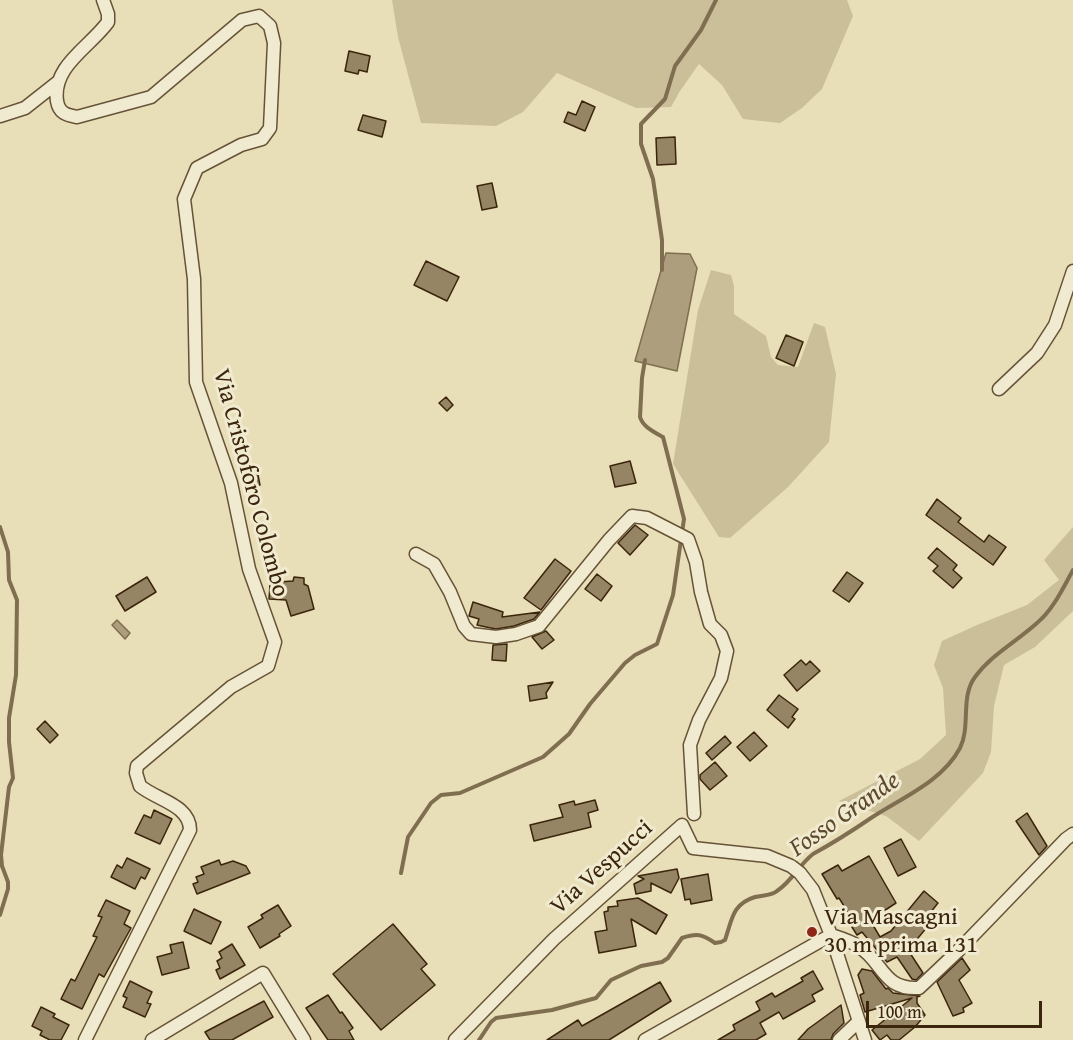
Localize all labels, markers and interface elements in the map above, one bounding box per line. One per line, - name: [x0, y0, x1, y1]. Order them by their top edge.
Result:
- street label: Via Cristoforo Colombo: [206, 366, 294, 600]
- water label: Fosso Grande: [784, 766, 906, 864]
- street label: Via Vespucci: [545, 814, 659, 922]
- place label: Via Mascagni 30 m prima 131: [824, 904, 978, 960]
- marker: Via Mascagni 30 m prima 131: [805, 925, 819, 939]
- scale bar: [869, 989, 1044, 1027]
- text: 100 m: [877, 998, 922, 1025]

